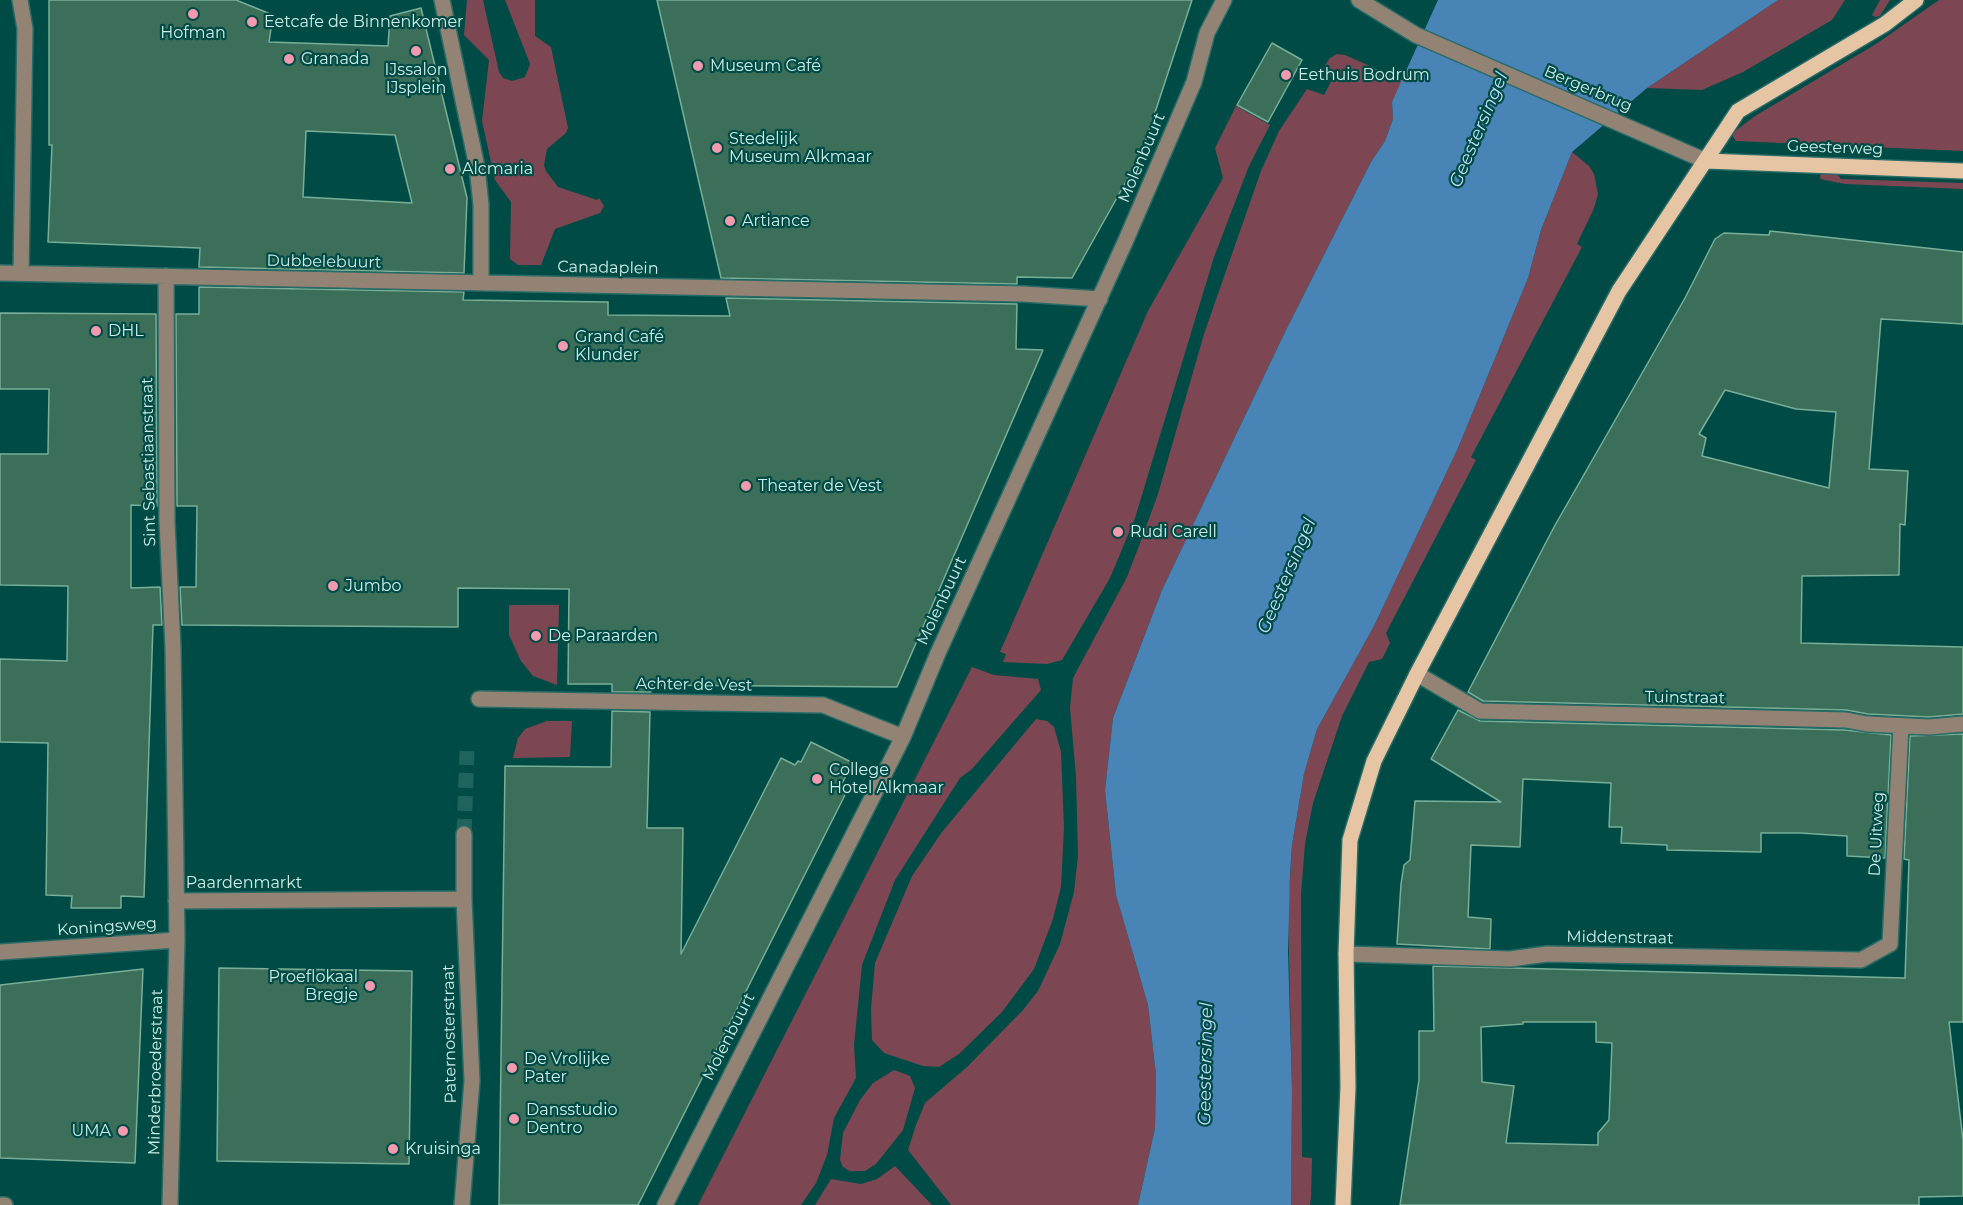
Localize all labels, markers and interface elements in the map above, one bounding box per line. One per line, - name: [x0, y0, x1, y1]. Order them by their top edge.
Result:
- marker: Hofman: [186, 7, 200, 21]
- place label: Eetcafe de Binnenkomer: [264, 12, 464, 32]
- marker: Eetcafe de Binnenkomer: [245, 15, 259, 29]
- place label: Hofman: [160, 23, 226, 43]
- marker: IJssalon IJsplein: [409, 44, 423, 58]
- place label: Granada: [301, 49, 369, 69]
- marker: Granada: [282, 52, 296, 66]
- place label: Museum Café: [710, 56, 821, 76]
- marker: Museum Café: [691, 59, 705, 73]
- place label: IJssalon IJsplein: [384, 60, 448, 98]
- street label: Bergerbrug: [1541, 62, 1635, 116]
- place label: Eethuis Bodrum: [1298, 65, 1430, 85]
- marker: Eethuis Bodrum: [1279, 68, 1293, 82]
- water label: Geestersingel: [1445, 69, 1513, 191]
- street label: Molenbuurt: [1114, 110, 1170, 206]
- place label: Stedelijk Museum Alkmaar: [729, 129, 872, 167]
- street label: Geesterweg: [1786, 137, 1884, 159]
- marker: Stedelijk Museum Alkmaar: [710, 141, 724, 155]
- place label: Alcmaria: [462, 159, 533, 179]
- marker: Alcmaria: [443, 162, 457, 176]
- place label: Artiance: [742, 211, 810, 231]
- marker: Artiance: [723, 214, 737, 228]
- street label: Dubbelebuurt: [266, 251, 382, 273]
- street label: Canadaplein: [557, 258, 659, 278]
- place label: DHL: [108, 321, 144, 341]
- marker: DHL: [89, 324, 103, 338]
- place label: Grand Café Klunder: [575, 327, 664, 365]
- marker: Grand Café Klunder: [556, 339, 570, 353]
- street label: Sint Sebastiaanstraat: [138, 377, 160, 547]
- place label: Theater de Vest: [758, 476, 882, 496]
- marker: Theater de Vest: [739, 479, 753, 493]
- water label: Geestersingel: [1253, 515, 1321, 637]
- place label: Rudi Carell: [1130, 522, 1217, 542]
- marker: Rudi Carell: [1111, 525, 1125, 539]
- street label: Molenbuurt: [913, 554, 971, 648]
- place label: Jumbo: [345, 576, 402, 596]
- marker: Jumbo: [326, 579, 340, 593]
- place label: De Paraarden: [548, 626, 658, 646]
- marker: De Paraarden: [529, 629, 543, 643]
- street label: Achter de Vest: [636, 674, 752, 696]
- street label: Tuinstraat: [1645, 688, 1725, 708]
- place label: College Hotel Alkmaar: [829, 760, 944, 798]
- marker: College Hotel Alkmaar: [810, 772, 824, 786]
- street label: De Uitweg: [1865, 791, 1889, 877]
- street label: Paardenmarkt: [186, 873, 302, 893]
- street label: Koningsweg: [56, 914, 158, 940]
- street label: Middenstraat: [1566, 927, 1674, 949]
- street label: Paternosterstraat: [439, 964, 461, 1104]
- place label: Proeflokaal Bregje: [269, 967, 358, 1005]
- marker: Proeflokaal Bregje: [363, 979, 377, 993]
- street label: Minderbroederstraat: [145, 989, 167, 1155]
- street label: Molenbuurt: [699, 990, 759, 1084]
- water label: Geestersingel: [1194, 1002, 1218, 1126]
- place label: De Vrolijke Pater: [524, 1049, 610, 1087]
- marker: De Vrolijke Pater: [505, 1061, 519, 1075]
- place label: Dansstudio Dentro: [526, 1100, 618, 1138]
- marker: Dansstudio Dentro: [507, 1112, 521, 1126]
- place label: UMA: [72, 1121, 111, 1141]
- marker: UMA: [116, 1124, 130, 1138]
- place label: Kruisinga: [405, 1139, 481, 1159]
- marker: Kruisinga: [386, 1142, 400, 1156]

